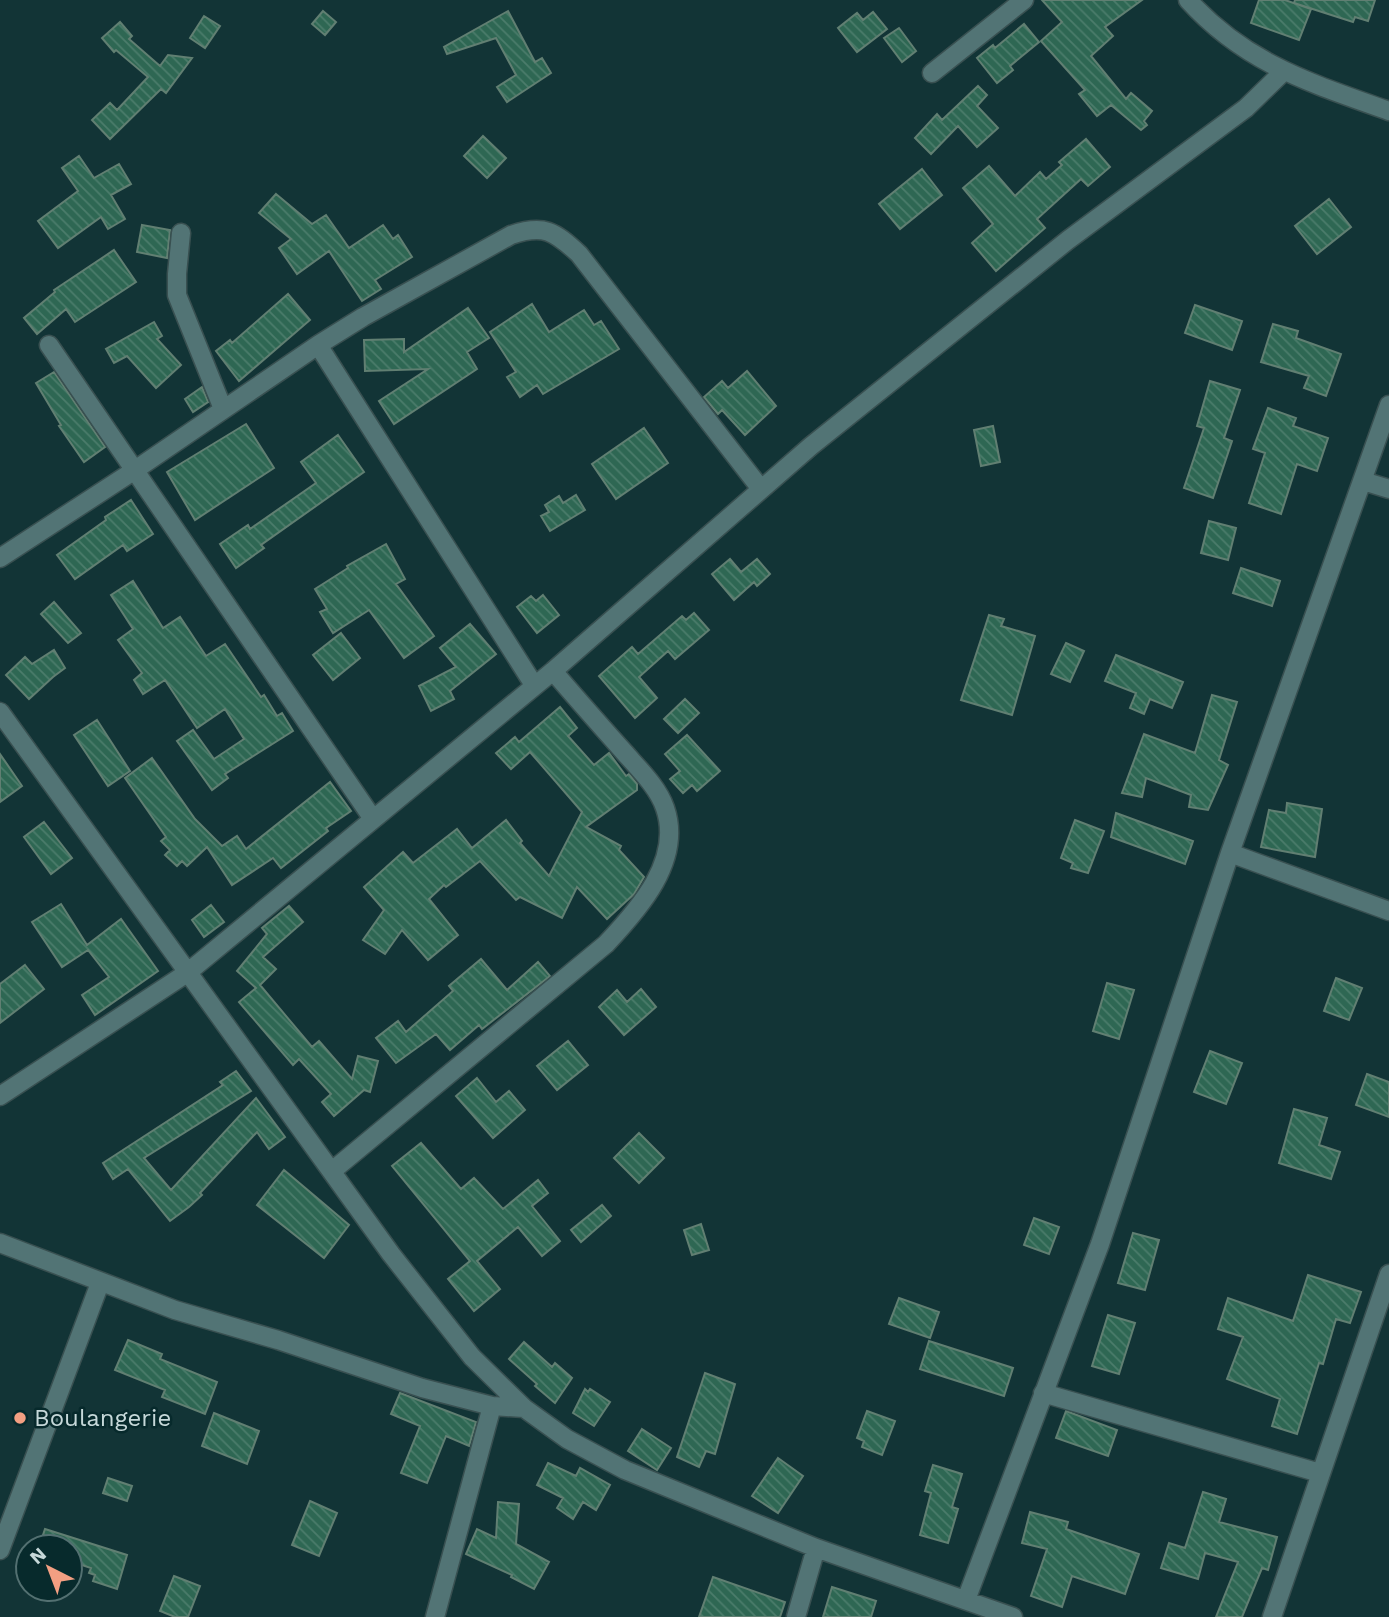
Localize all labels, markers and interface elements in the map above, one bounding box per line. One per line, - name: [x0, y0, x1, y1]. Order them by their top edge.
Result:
- place label: Boulangerie: [34, 1404, 171, 1432]
- marker: Boulangerie: [12, 1410, 28, 1426]
- north arrow: [14, 1533, 84, 1603]
- text: N: [25, 1542, 51, 1569]

